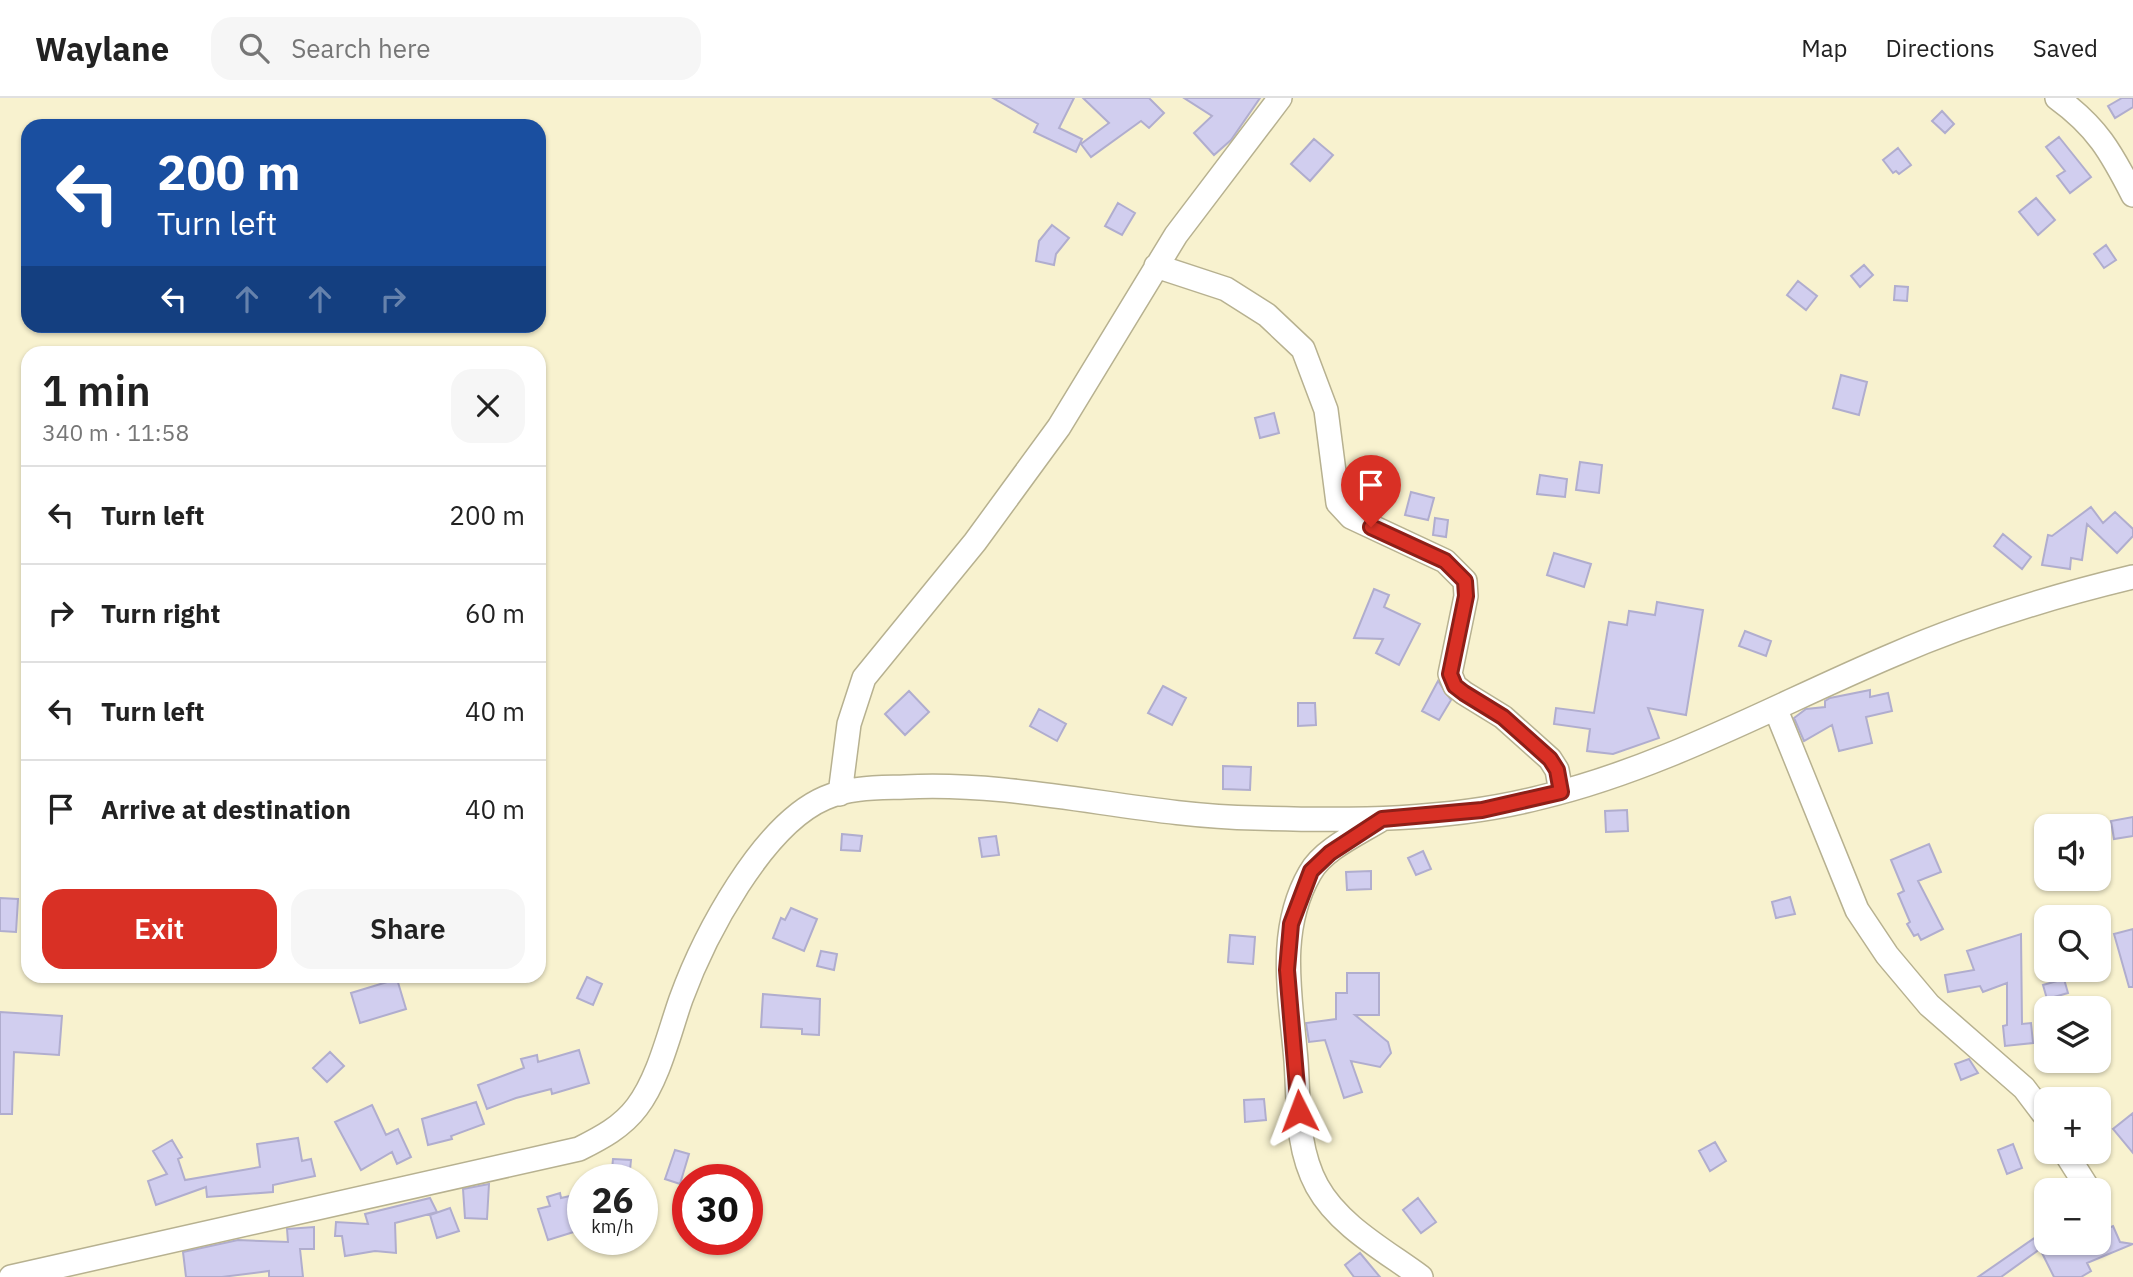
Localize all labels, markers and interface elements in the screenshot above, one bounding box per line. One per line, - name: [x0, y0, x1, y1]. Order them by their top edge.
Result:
- search box: [211, 17, 701, 80]
- text: Waylane: [35, 27, 169, 70]
- icon: search: [235, 29, 273, 67]
- text: Search here: [291, 31, 431, 65]
- text: Map: [1801, 32, 1847, 64]
- text: Directions: [1885, 32, 1995, 64]
- text: Saved: [2033, 32, 2098, 64]
- text: 200 m: [157, 140, 301, 203]
- icon: left: [42, 147, 133, 238]
- text: Turn left: [157, 202, 277, 244]
- icon: left: [155, 280, 193, 318]
- icon: ahead: [228, 280, 266, 318]
- icon: ahead: [301, 280, 339, 318]
- icon: right: [374, 280, 412, 318]
- text: 1 min: [42, 363, 151, 418]
- button: close: [451, 369, 525, 443]
- text: 340 m · 11:58: [42, 417, 189, 447]
- pin: [1341, 455, 1401, 527]
- icon: arrive: [1352, 466, 1390, 504]
- icon: left: [42, 496, 80, 534]
- text: Turn left: [101, 498, 204, 532]
- text: 200 m: [449, 498, 525, 532]
- icon: right: [42, 594, 80, 632]
- text: Turn right: [101, 596, 220, 630]
- text: 60 m: [465, 596, 525, 630]
- icon: left: [42, 692, 80, 730]
- text: Turn left: [101, 694, 204, 728]
- text: 40 m: [465, 694, 525, 728]
- icon: arrive: [42, 790, 80, 828]
- text: Arrive at destination: [101, 792, 351, 826]
- text: 40 m: [465, 792, 525, 826]
- map controls: [2034, 814, 2111, 1255]
- button: sound: [2034, 814, 2111, 891]
- button: Exit: [42, 889, 277, 969]
- button: Share: [291, 889, 525, 969]
- button: search: [2034, 905, 2111, 982]
- button: layers: [2034, 996, 2111, 1073]
- position arrow: [1262, 1074, 1336, 1148]
- button: +: [2034, 1087, 2111, 1164]
- speed limit sign: 30: [672, 1164, 763, 1255]
- text: 26: [591, 1177, 634, 1223]
- button: −: [2034, 1178, 2111, 1255]
- text: km/h: [591, 1215, 634, 1238]

